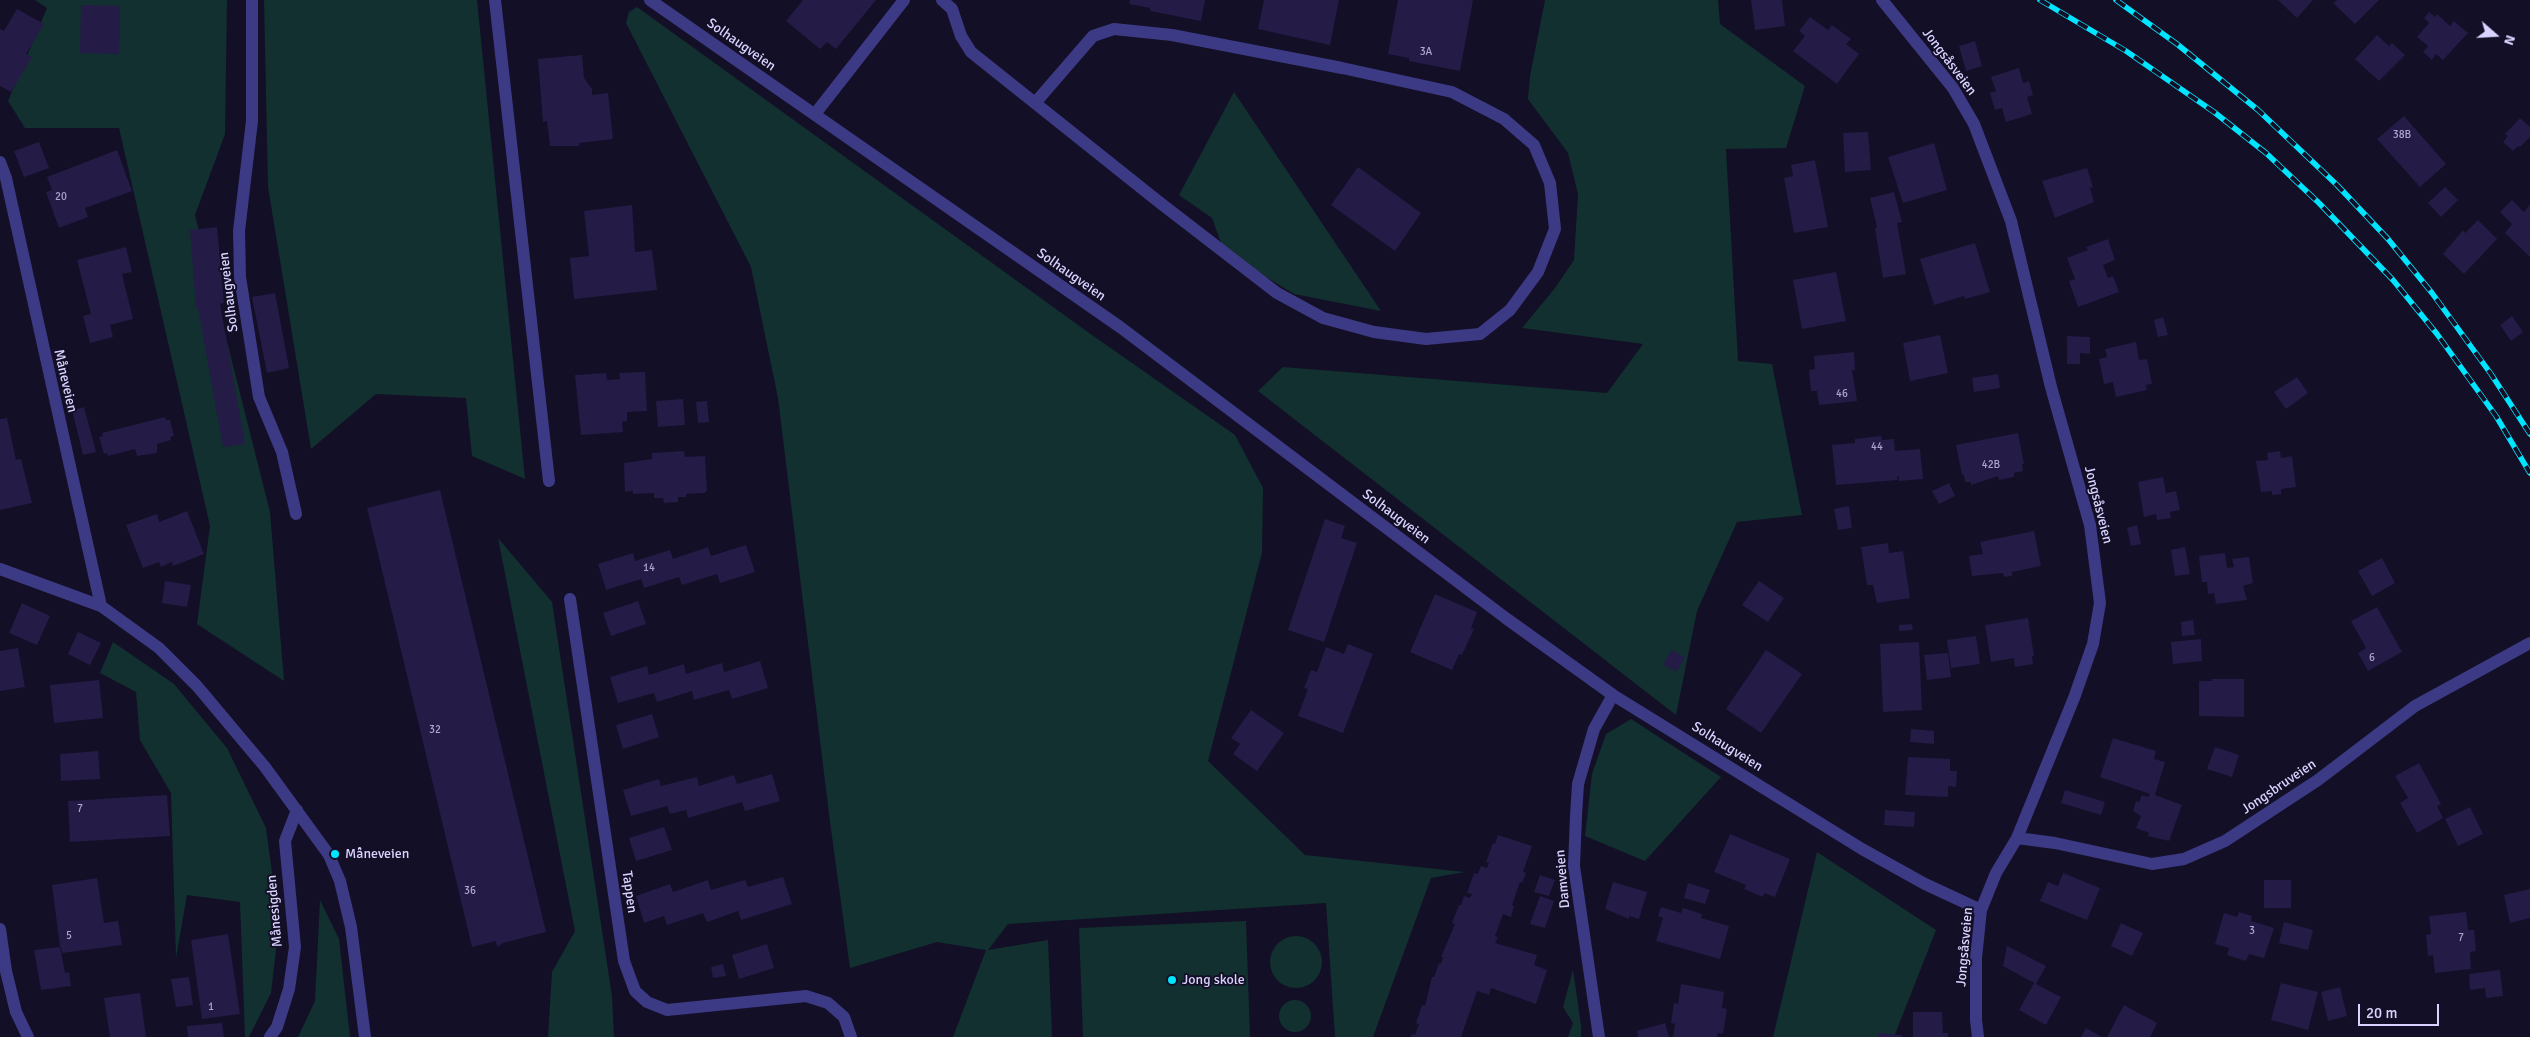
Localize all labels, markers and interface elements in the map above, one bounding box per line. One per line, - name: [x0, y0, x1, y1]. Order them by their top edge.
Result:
- north arrow: [2470, 10, 2520, 60]
- street label: Solhaugveien: [703, 15, 779, 75]
- street label: Jongsåsveien: [1918, 25, 1980, 99]
- text: N: [2500, 33, 2519, 47]
- house number: 3A: [1420, 45, 1432, 59]
- house number: 38B: [2393, 128, 2411, 142]
- house number: 20: [55, 190, 67, 204]
- street label: Solhaugveien: [1033, 245, 1109, 305]
- street label: Solhaugveien: [216, 251, 242, 333]
- street label: Måneveien: [50, 348, 80, 414]
- house number: 46: [1836, 387, 1848, 401]
- house number: 44: [1871, 440, 1883, 454]
- house number: 42B: [1982, 458, 2000, 472]
- street label: Jongsåsveien: [2080, 464, 2116, 546]
- street label: Solhaugveien: [1359, 486, 1433, 548]
- house number: 14: [643, 561, 655, 575]
- house number: 6: [2369, 651, 2375, 665]
- street label: Solhaugveien: [1688, 719, 1766, 775]
- house number: 32: [429, 723, 441, 737]
- street label: Jongsbruveien: [2238, 756, 2320, 818]
- house number: 7: [77, 802, 83, 816]
- place label: Måneveien: [345, 846, 410, 862]
- marker: Måneveien: [329, 848, 341, 860]
- street label: Damveien: [1552, 849, 1574, 909]
- street label: Tappen: [618, 870, 640, 914]
- street label: Månesigden: [263, 874, 287, 948]
- house number: 36: [464, 884, 476, 898]
- street label: Jongsåsveien: [1953, 907, 1977, 987]
- house number: 3: [2249, 924, 2255, 938]
- house number: 5: [66, 929, 72, 943]
- house number: 7: [2458, 931, 2464, 945]
- place label: Jong skole: [1182, 972, 1245, 988]
- marker: Jong skole: [1166, 974, 1178, 986]
- scale bar: [2360, 994, 2441, 1026]
- house number: 1: [208, 1000, 214, 1014]
- text: 20 m: [2366, 1004, 2397, 1022]

